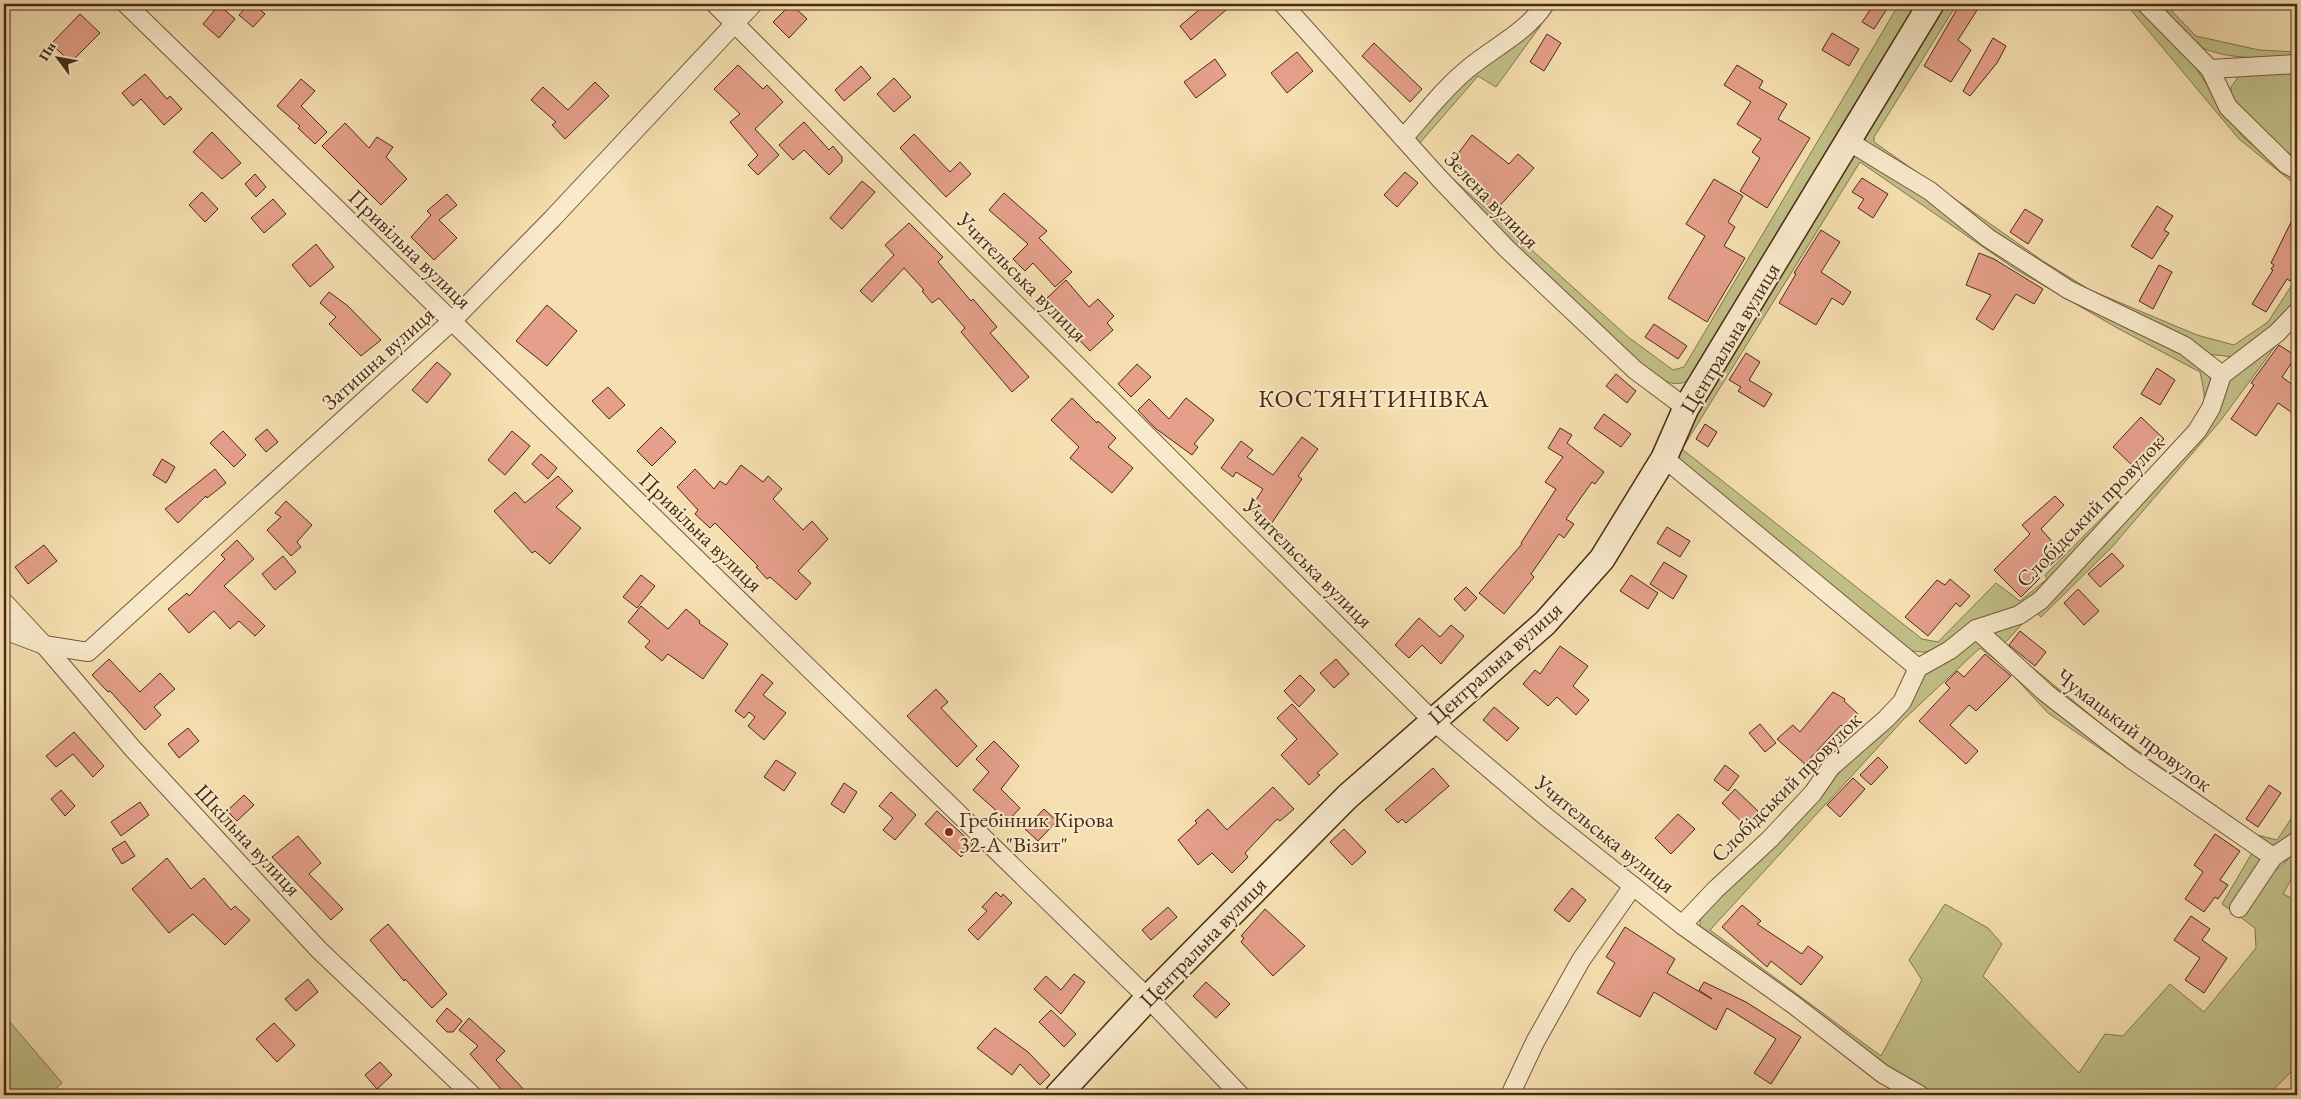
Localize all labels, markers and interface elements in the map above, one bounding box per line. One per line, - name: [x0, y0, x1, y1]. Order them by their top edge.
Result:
- north arrow: [32, 32, 82, 82]
- text: Пн: [34, 38, 60, 64]
- street label: Зелена вулиця: [1438, 145, 1546, 255]
- street label: Привільна вулиця: [342, 183, 478, 316]
- street label: Учительська вулиця: [950, 205, 1094, 349]
- street label: Центральна вулиця: [1674, 257, 1787, 419]
- street label: Затишна вулиця: [316, 300, 441, 416]
- district label: КОСТЯНТИНІВКА: [1258, 382, 1490, 414]
- street label: Слобідський провулок: [2010, 428, 2171, 594]
- street label: Привільна вулиця: [633, 466, 769, 599]
- street label: Учительська вулиця: [1236, 491, 1380, 635]
- street label: Центральна вулиця: [1422, 595, 1568, 731]
- street label: Чумацький провулок: [2050, 662, 2218, 799]
- street label: Слобідський провулок: [1704, 705, 1868, 869]
- street label: Учительська вулиця: [1528, 768, 1681, 900]
- street label: Шкільна вулиця: [188, 778, 308, 903]
- place label: Гребінник Кірова 32-А "Візит": [959, 805, 1114, 859]
- marker: Гребінник Кірова 32-А "Візит": [943, 826, 955, 838]
- street label: Центральна вулиця: [1133, 870, 1273, 1014]

